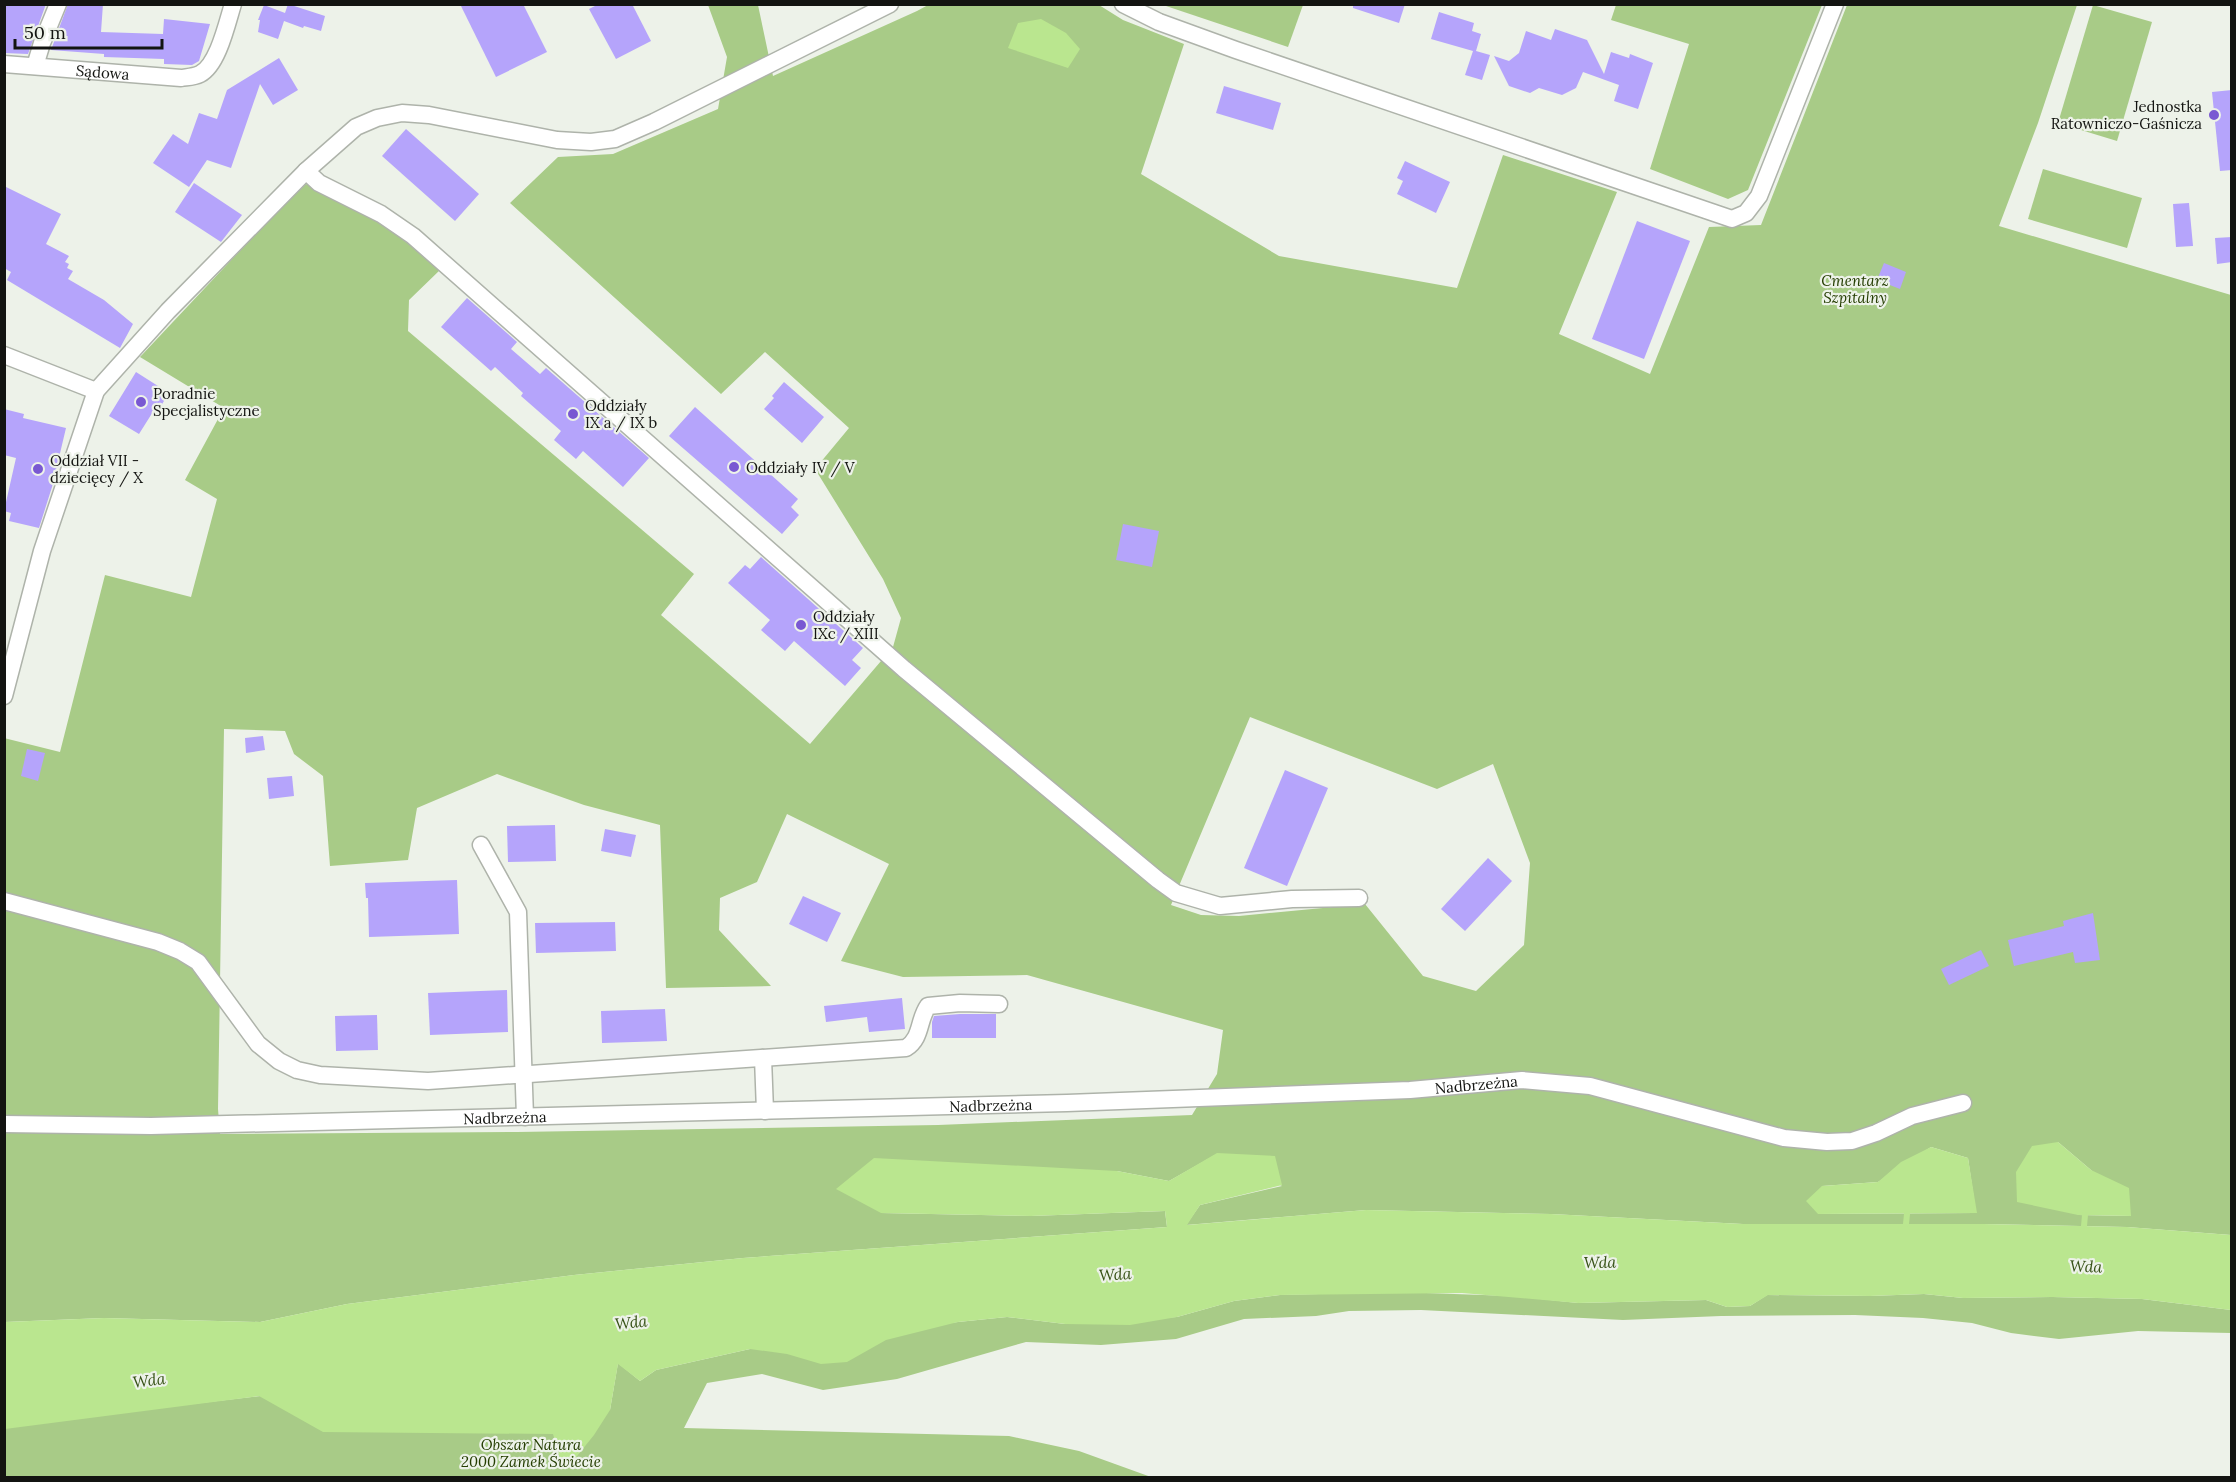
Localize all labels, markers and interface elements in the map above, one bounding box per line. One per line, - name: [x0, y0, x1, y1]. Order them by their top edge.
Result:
- scale bar: [15, 12, 162, 50]
- text: 50 m: [24, 21, 66, 44]
- street label: Sądowa: [75, 60, 130, 83]
- place label: Jednostka Ratowniczo-Gaśnicza: [2051, 97, 2202, 133]
- marker: Jednostka Ratowniczo-Gaśnicza: [2207, 108, 2221, 122]
- park label: Cmentarz Szpitalny: [1821, 271, 1889, 307]
- place label: Poradnie Specjalistyczne: [153, 384, 260, 420]
- marker: Poradnie Specjalistyczne: [134, 395, 148, 409]
- place label: Oddziały IX a / IX b: [585, 396, 657, 433]
- marker: Oddziały IX a / IX b: [566, 407, 580, 421]
- place label: Oddział VII - dziecięcy / X: [50, 451, 143, 488]
- place label: Oddziały IV / V: [746, 458, 856, 478]
- marker: Oddziały IV / V: [727, 460, 741, 474]
- marker: Oddział VII - dziecięcy / X: [31, 462, 45, 476]
- place label: Oddziały IXc / XIII: [813, 607, 879, 644]
- marker: Oddziały IXc / XIII: [794, 618, 808, 632]
- street label: Nadbrzeżna: [1434, 1071, 1519, 1097]
- street label: Nadbrzeżna: [949, 1094, 1033, 1115]
- street label: Nadbrzeżna: [463, 1107, 547, 1128]
- water label: Wda: [1584, 1252, 1617, 1272]
- water label: Wda: [2069, 1255, 2103, 1277]
- water label: Wda: [1098, 1263, 1132, 1285]
- water label: Wda: [614, 1310, 648, 1334]
- water label: Wda: [132, 1368, 167, 1392]
- park label: Obszar Natura 2000 Zamek Świecie: [461, 1435, 601, 1471]

